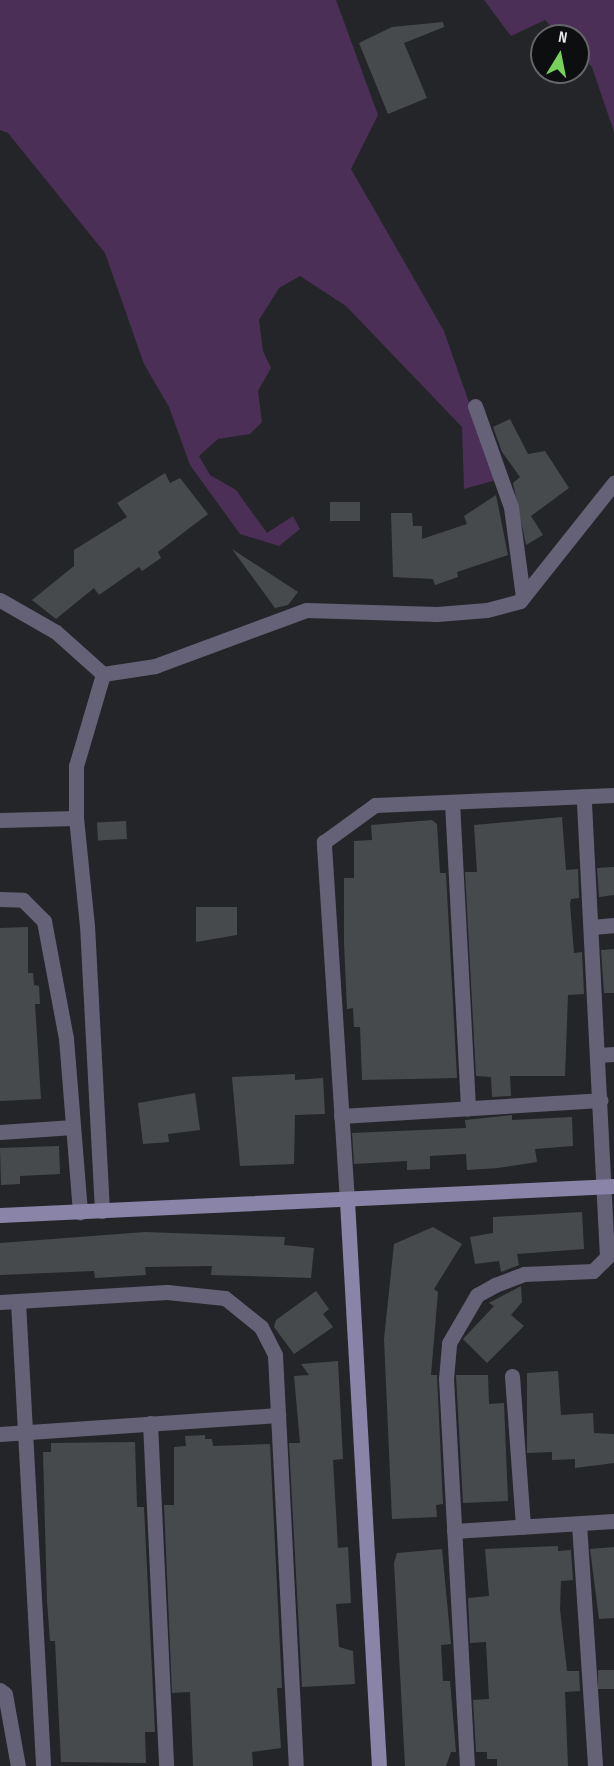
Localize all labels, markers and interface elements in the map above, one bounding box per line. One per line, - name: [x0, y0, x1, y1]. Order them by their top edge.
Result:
- north arrow: [530, 24, 590, 84]
- text: N: [557, 28, 569, 48]

